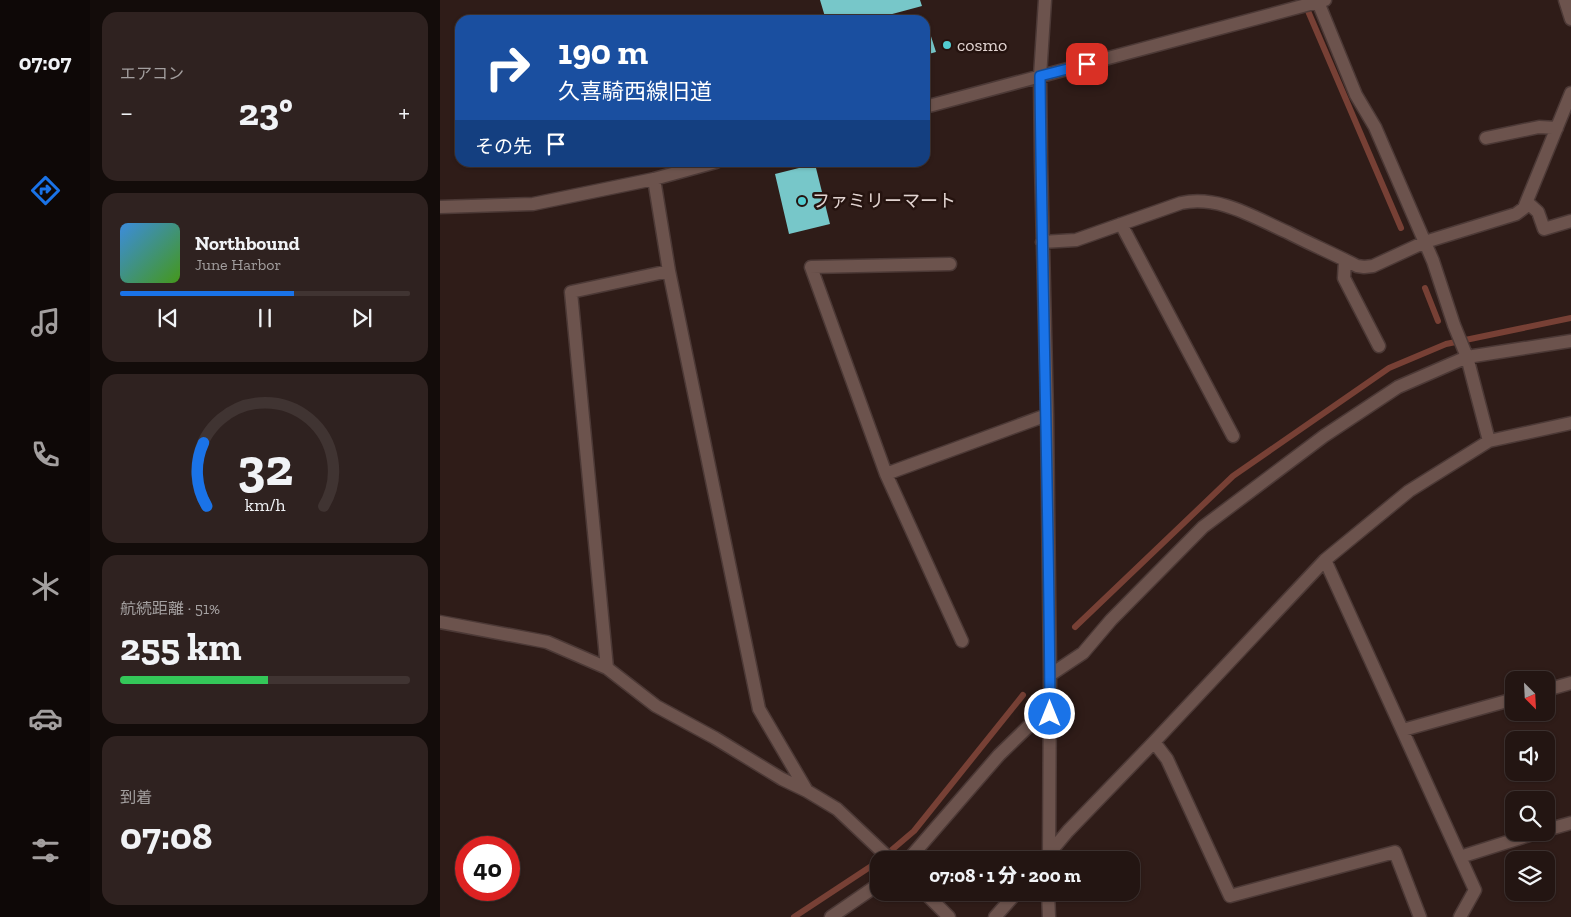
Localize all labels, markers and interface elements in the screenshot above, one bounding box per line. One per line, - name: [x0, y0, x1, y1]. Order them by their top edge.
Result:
- text: 190 m: [558, 31, 648, 73]
- place label: cosmo: [957, 34, 1007, 56]
- icon: right: [475, 35, 540, 100]
- marker: cosmo: [941, 39, 953, 51]
- pin: [1066, 43, 1108, 85]
- text: 07:07: [19, 49, 71, 76]
- icon: arrive: [1073, 50, 1101, 78]
- text: エアコン: [120, 64, 184, 83]
- text: 久喜騎西線旧道: [558, 78, 712, 105]
- text: 23°: [238, 89, 293, 135]
- text: −: [120, 96, 133, 129]
- text: +: [398, 96, 410, 129]
- icon: arrive: [542, 130, 570, 158]
- text: その先: [475, 135, 532, 158]
- icon: directions: [28, 173, 63, 208]
- place label: ファミリーマート: [812, 190, 956, 212]
- marker: ファミリーマート: [796, 195, 808, 207]
- text: Northbound: [195, 232, 300, 255]
- text: June Harbor: [195, 255, 281, 274]
- icon: previous: [154, 304, 182, 332]
- icon: pause: [251, 304, 279, 332]
- icon: next: [348, 304, 376, 332]
- icon: music: [28, 305, 63, 340]
- text: 32: [237, 436, 293, 498]
- icon: phone: [28, 437, 63, 472]
- text: km/h: [245, 494, 285, 516]
- icon: climate: [28, 569, 63, 604]
- text: 航続距離 · 51%: [120, 599, 220, 618]
- text: 255 km: [120, 624, 242, 670]
- north arrow: [1505, 671, 1555, 721]
- map controls: [1505, 671, 1555, 901]
- position arrow: [1023, 687, 1075, 739]
- icon: car: [28, 701, 63, 736]
- button: sound: [1505, 731, 1555, 781]
- text: 到着: [120, 788, 152, 807]
- button: search: [1505, 791, 1555, 841]
- text: 07:08: [120, 813, 213, 859]
- icon: filters: [28, 833, 63, 868]
- speed limit sign: 40: [455, 836, 520, 901]
- button: layers: [1505, 851, 1555, 901]
- text: 07:08 · 1 分 · 200 m: [929, 864, 1081, 887]

